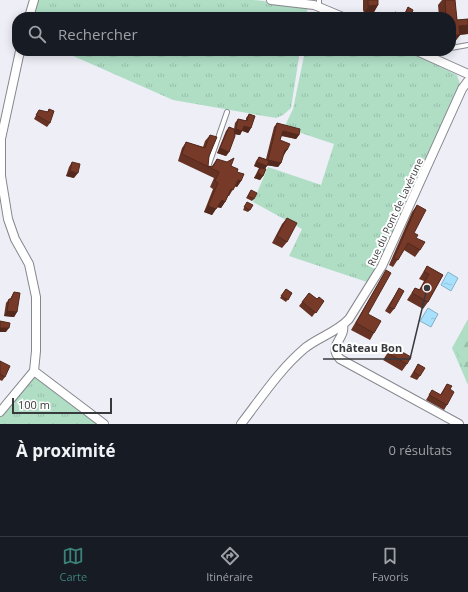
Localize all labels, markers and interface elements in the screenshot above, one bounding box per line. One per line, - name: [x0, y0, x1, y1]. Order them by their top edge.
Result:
- search box: [12, 12, 456, 56]
- icon: search: [26, 23, 48, 45]
- text: Rechercher: [58, 24, 138, 44]
- street label: Rue du Pont de Lavérune: [364, 156, 426, 268]
- callout: Château Bon: [323, 336, 410, 359]
- text: Château Bon: [332, 340, 402, 355]
- scale bar: [12, 396, 112, 415]
- text: 100 m: [18, 397, 50, 412]
- text: À proximité: [16, 439, 115, 462]
- text: 0 résultats: [388, 441, 452, 459]
- tab: Carte: [60, 545, 87, 584]
- tab: Itinéraire: [206, 545, 253, 584]
- tab: Favoris: [372, 545, 408, 584]

